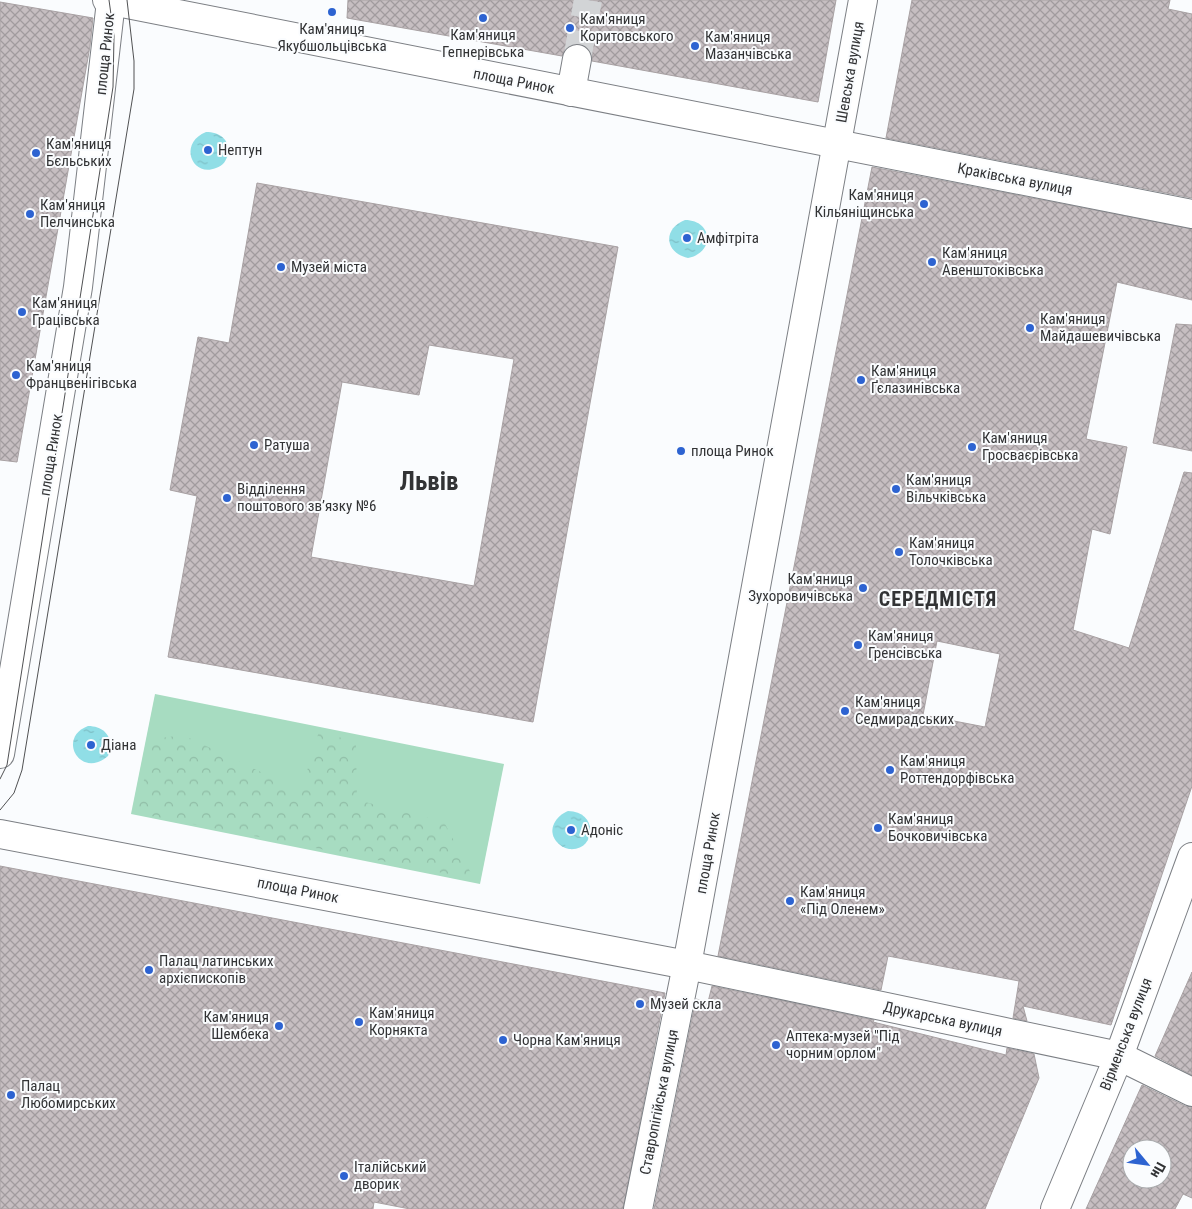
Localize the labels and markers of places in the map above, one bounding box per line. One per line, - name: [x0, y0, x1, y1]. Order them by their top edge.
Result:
- marker: Кам'яниця Якубшольцівська: [326, 6, 338, 18]
- place label: Кам'яниця Коритовського: [580, 10, 674, 45]
- marker: Кам'яниця Гепнерівська: [477, 12, 489, 24]
- place label: Кам'яниця Якубшольцівська: [277, 20, 387, 55]
- marker: Кам'яниця Коритовського: [564, 22, 576, 34]
- place label: Кам'яниця Гепнерівська: [442, 26, 524, 61]
- place label: Кам'яниця Мазанчівська: [705, 28, 792, 63]
- marker: Кам'яниця Мазанчівська: [689, 40, 701, 52]
- place label: Кам'яниця Бєльських: [46, 135, 112, 170]
- place label: Нептун: [218, 141, 262, 159]
- marker: Нептун: [202, 144, 214, 156]
- marker: Кам'яниця Бєльських: [30, 147, 42, 159]
- place label: Кам'яниця Кільяніщинська: [814, 186, 914, 221]
- place label: Кам'яниця Пелчинська: [40, 196, 115, 231]
- marker: Кам'яниця Кільяніщинська: [918, 198, 930, 210]
- marker: Кам'яниця Пелчинська: [24, 208, 36, 220]
- place label: Амфітріта: [697, 229, 759, 247]
- marker: Амфітріта: [681, 232, 693, 244]
- place label: Кам'яниця Авенштоківська: [942, 244, 1044, 279]
- marker: Кам'яниця Авенштоківська: [926, 256, 938, 268]
- place label: Музей міста: [291, 258, 367, 276]
- marker: Музей міста: [275, 261, 287, 273]
- place label: Кам'яниця Грацівська: [32, 294, 100, 329]
- marker: Кам'яниця Грацівська: [16, 306, 28, 318]
- place label: Кам'яниця Майдашевичівська: [1040, 310, 1161, 345]
- marker: Кам'яниця Майдашевичівська: [1024, 322, 1036, 334]
- place label: Кам'яниця Францвенігівська: [26, 357, 137, 392]
- place label: Кам'яниця Ґєлазинівська: [871, 362, 960, 397]
- marker: Кам'яниця Францвенігівська: [10, 369, 22, 381]
- marker: Кам'яниця Ґєлазинівська: [855, 374, 867, 386]
- place label: Кам'яниця Гросваєрівська: [982, 429, 1078, 464]
- place label: Ратуша: [264, 436, 310, 454]
- marker: Ратуша: [248, 439, 260, 451]
- marker: Кам'яниця Гросваєрівська: [966, 441, 978, 453]
- place label: площа Ринок: [691, 442, 774, 460]
- marker: площа Ринок: [675, 445, 687, 457]
- place label: Кам'яниця Вільчківська: [906, 471, 986, 506]
- place label: Відділення поштового зв’язку №6: [237, 480, 376, 515]
- marker: Кам'яниця Вільчківська: [890, 483, 902, 495]
- marker: Відділення поштового зв’язку №6: [221, 492, 233, 504]
- place label: Кам'яниця Толочківська: [909, 534, 993, 569]
- marker: Кам'яниця Толочківська: [893, 546, 905, 558]
- place label: Кам'яниця Зухоровичівська: [748, 570, 853, 605]
- marker: Кам'яниця Зухоровичівська: [857, 582, 869, 594]
- place label: Кам'яниця Гренсівська: [868, 627, 942, 662]
- marker: Кам'яниця Гренсівська: [852, 639, 864, 651]
- place label: Кам'яниця Седмирадських: [855, 693, 954, 728]
- marker: Кам'яниця Седмирадських: [839, 705, 851, 717]
- place label: Діана: [101, 736, 136, 754]
- marker: Діана: [85, 739, 97, 751]
- place label: Кам'яниця Роттендорфівська: [900, 752, 1014, 787]
- marker: Кам'яниця Роттендорфівська: [884, 764, 896, 776]
- place label: Кам'яниця Бочковичівська: [888, 810, 987, 845]
- place label: Адоніс: [581, 821, 623, 839]
- marker: Кам'яниця Бочковичівська: [872, 822, 884, 834]
- marker: Адоніс: [565, 824, 577, 836]
- place label: Кам'яниця «Під Оленем»: [800, 883, 885, 918]
- marker: Кам'яниця «Під Оленем»: [784, 895, 796, 907]
- place label: Палац латинських архієпископів: [159, 952, 274, 987]
- marker: Палац латинських архієпископів: [143, 964, 155, 976]
- place label: Музей скла: [650, 995, 721, 1013]
- marker: Музей скла: [634, 998, 646, 1010]
- place label: Кам'яниця Корнякта: [369, 1004, 435, 1039]
- place label: Кам'яниця Шембека: [203, 1008, 269, 1043]
- marker: Кам'яниця Корнякта: [353, 1016, 365, 1028]
- marker: Кам'яниця Шембека: [273, 1020, 285, 1032]
- place label: Аптека-музей "Під чорним орлом": [786, 1027, 900, 1062]
- place label: Чорна Кам'яниця: [513, 1031, 621, 1049]
- marker: Чорна Кам'яниця: [497, 1034, 509, 1046]
- marker: Аптека-музей "Під чорним орлом": [770, 1039, 782, 1051]
- place label: Палац Любомирських: [21, 1077, 116, 1112]
- marker: Палац Любомирських: [5, 1089, 17, 1101]
- place label: Італійський дворик: [354, 1158, 427, 1193]
- marker: Італійський дворик: [338, 1170, 350, 1182]

